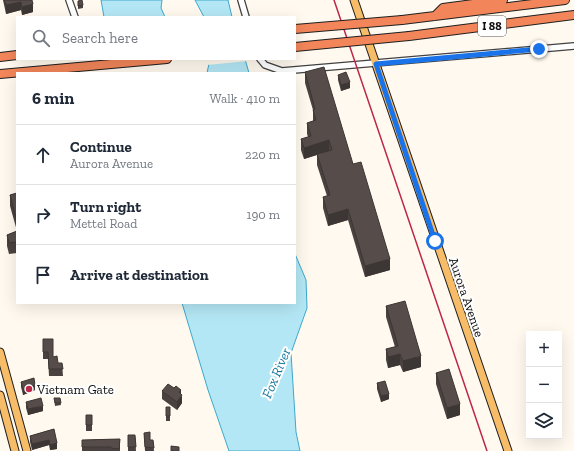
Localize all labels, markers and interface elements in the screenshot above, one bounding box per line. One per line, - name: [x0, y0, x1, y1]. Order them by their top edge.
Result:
- search box: [16, 16, 296, 60]
- road number: I 88: [478, 16, 506, 36]
- icon: search: [30, 27, 52, 49]
- text: Search here: [62, 29, 138, 47]
- route end: [530, 40, 548, 58]
- text: 6 min: [32, 88, 74, 108]
- text: Walk · 410 m: [210, 91, 280, 106]
- text: Continue: [70, 138, 132, 156]
- icon: ahead: [32, 144, 54, 166]
- text: 220 m: [245, 147, 280, 162]
- text: Aurora Avenue: [70, 156, 153, 171]
- text: Turn right: [70, 198, 141, 216]
- icon: right: [32, 204, 54, 226]
- text: 190 m: [246, 207, 280, 222]
- text: Mettel Road: [70, 216, 137, 231]
- route start: [426, 232, 444, 250]
- street label: Aurora Avenue: [446, 255, 487, 339]
- icon: arrive: [32, 264, 54, 286]
- text: Arrive at destination: [70, 266, 209, 284]
- map controls: [526, 331, 562, 439]
- button: +: [526, 331, 562, 367]
- water label: Fox River: [258, 345, 295, 401]
- button: −: [526, 367, 562, 403]
- place label: Vietnam Gate: [36, 382, 114, 397]
- marker: Vietnam Gate: [24, 384, 34, 394]
- button: layers: [526, 403, 562, 439]

